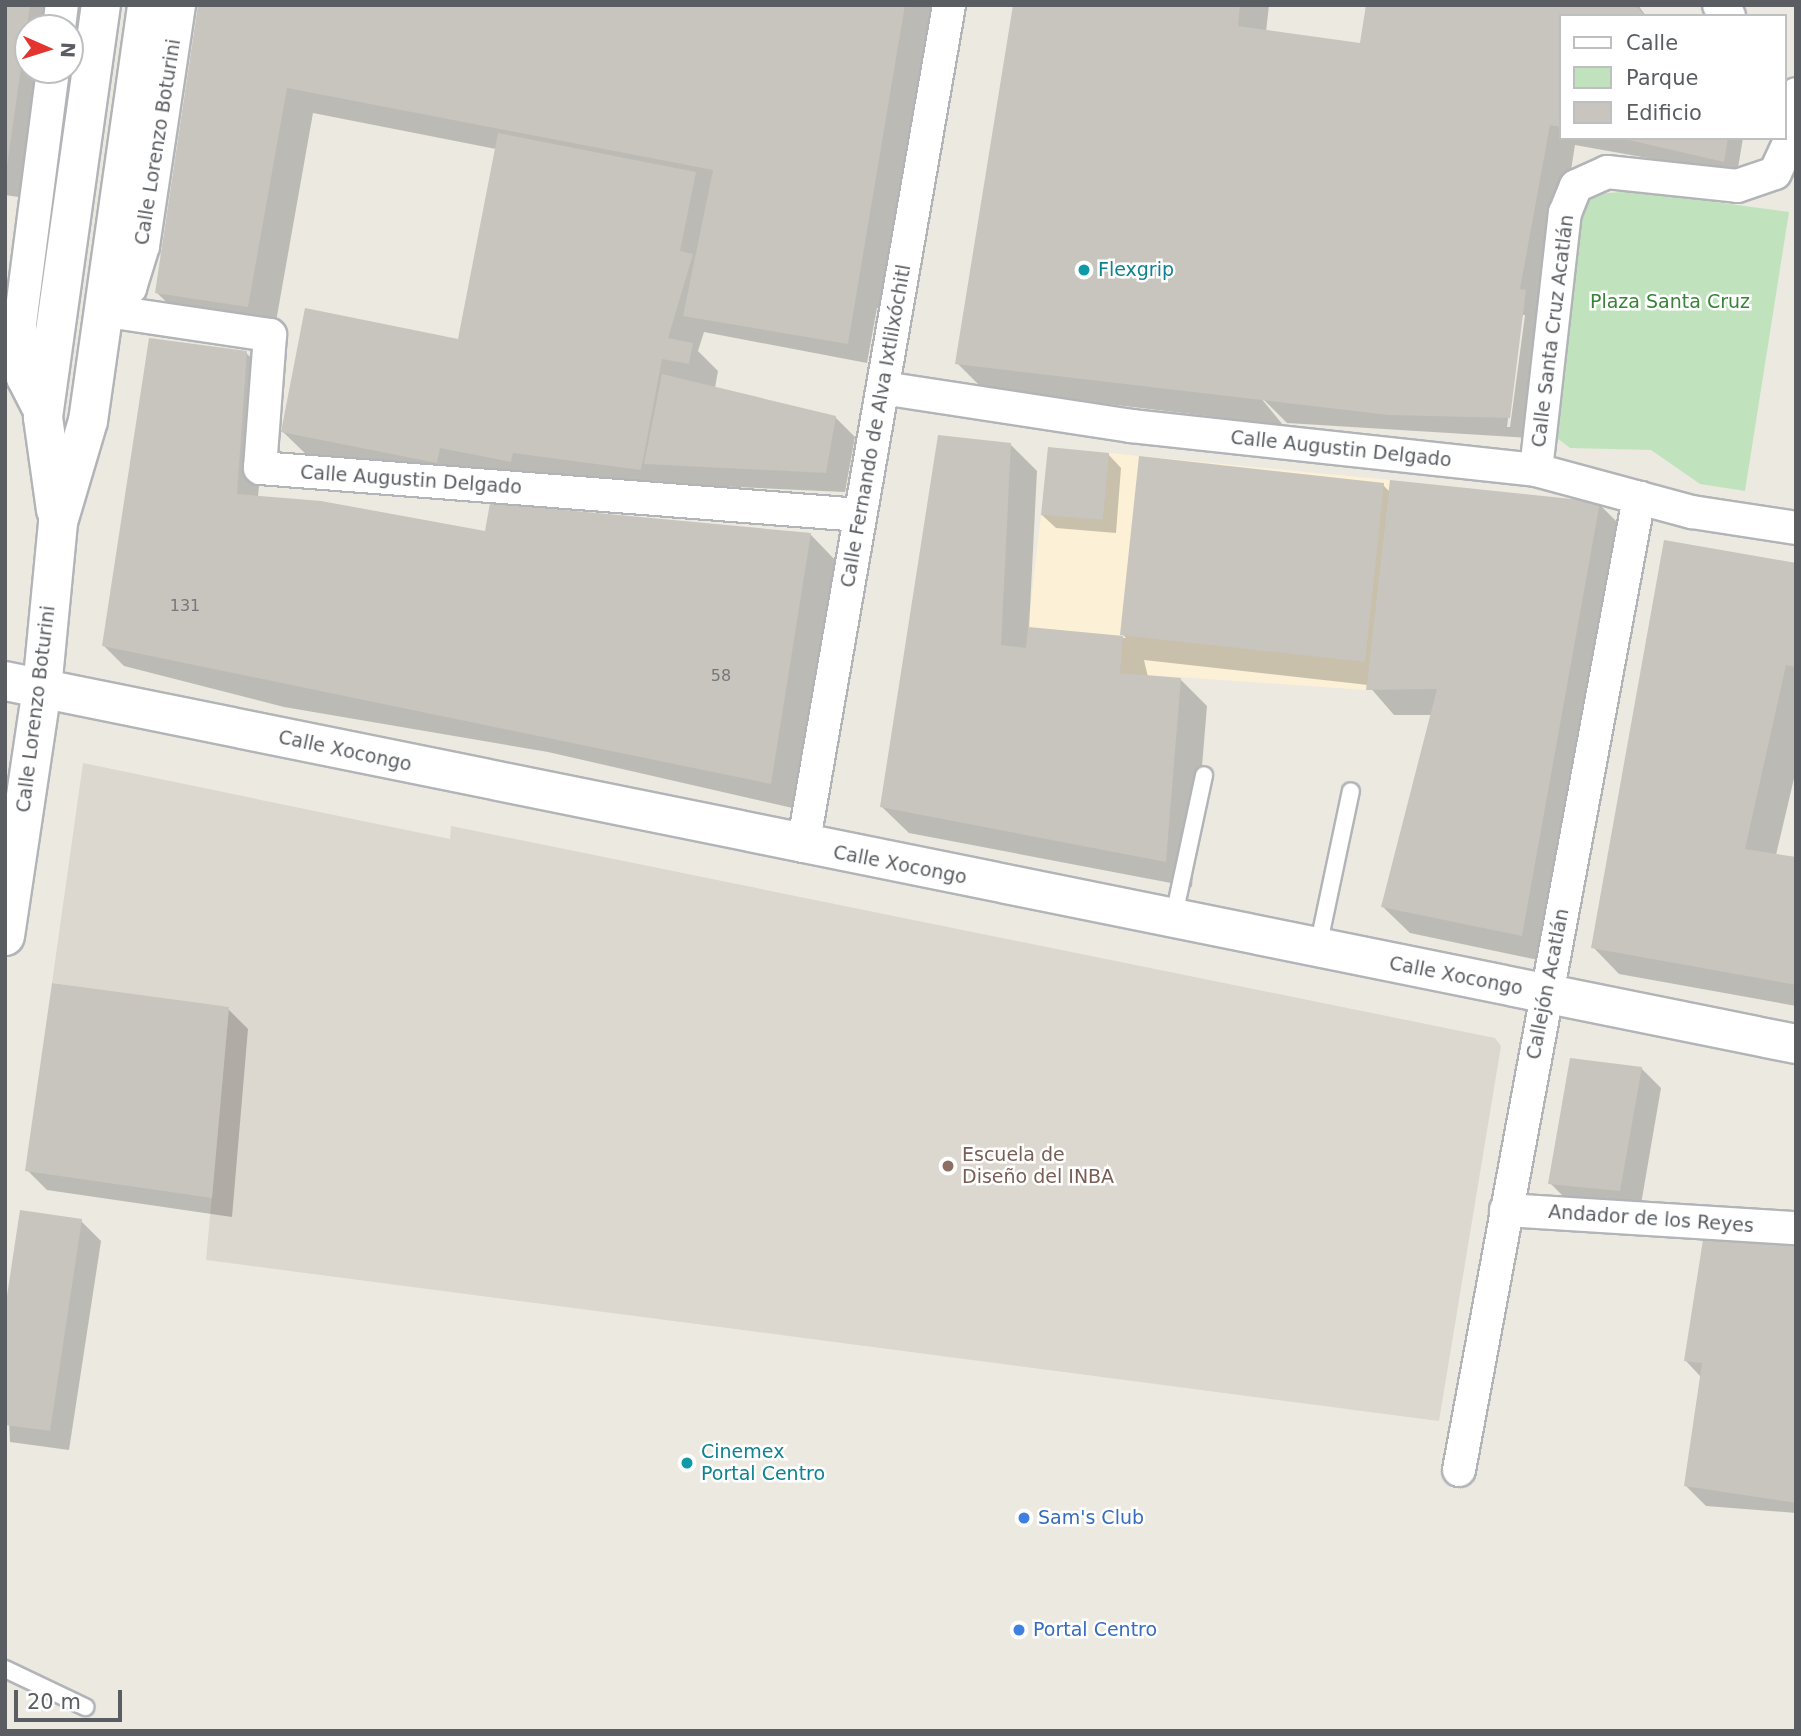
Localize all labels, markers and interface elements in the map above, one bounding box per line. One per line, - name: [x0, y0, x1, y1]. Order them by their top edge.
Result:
- north arrow: [14, 14, 84, 84]
- legend: [1560, 14, 1787, 140]
- text: Calle: [1626, 31, 1678, 55]
- street label: Calle Lorenzo Boturini: [130, 37, 186, 247]
- text: N: [57, 41, 79, 59]
- text: Parque: [1626, 66, 1698, 90]
- text: Edificio: [1626, 101, 1702, 125]
- street label: Calle Santa Cruz Acatlán: [1527, 213, 1579, 449]
- place label: Flexgrip: [1098, 259, 1174, 281]
- marker: Flexgrip: [1076, 262, 1092, 278]
- street label: Calle Fernando de Alva Ixtlilxóchitl: [836, 263, 916, 589]
- park label: Plaza Santa Cruz: [1590, 291, 1750, 313]
- street label: Calle Augustin Delgado: [1229, 426, 1453, 472]
- street label: Calle Augustin Delgado: [299, 461, 523, 499]
- house number: 131: [170, 596, 200, 616]
- street label: Calle Lorenzo Boturini: [12, 604, 60, 814]
- house number: 58: [711, 666, 731, 686]
- street label: Calle Xocongo: [276, 726, 414, 776]
- street label: Calle Xocongo: [831, 841, 969, 889]
- street label: Callejón Acatlán: [1522, 907, 1574, 1061]
- street label: Calle Xocongo: [1387, 952, 1525, 1000]
- place label: Escuela de Diseño del INBA: [962, 1144, 1114, 1188]
- marker: Escuela de Diseño del INBA: [940, 1158, 956, 1174]
- street label: Andador de los Reyes: [1548, 1200, 1754, 1238]
- place label: Cinemex Portal Centro: [701, 1441, 825, 1485]
- marker: Cinemex Portal Centro: [679, 1455, 695, 1471]
- place label: Sam's Club: [1038, 1507, 1144, 1529]
- marker: Sam's Club: [1016, 1510, 1032, 1526]
- place label: Portal Centro: [1033, 1619, 1157, 1641]
- marker: Portal Centro: [1011, 1622, 1027, 1638]
- scale bar: [18, 1676, 126, 1720]
- text: 20 m: [27, 1690, 81, 1714]

